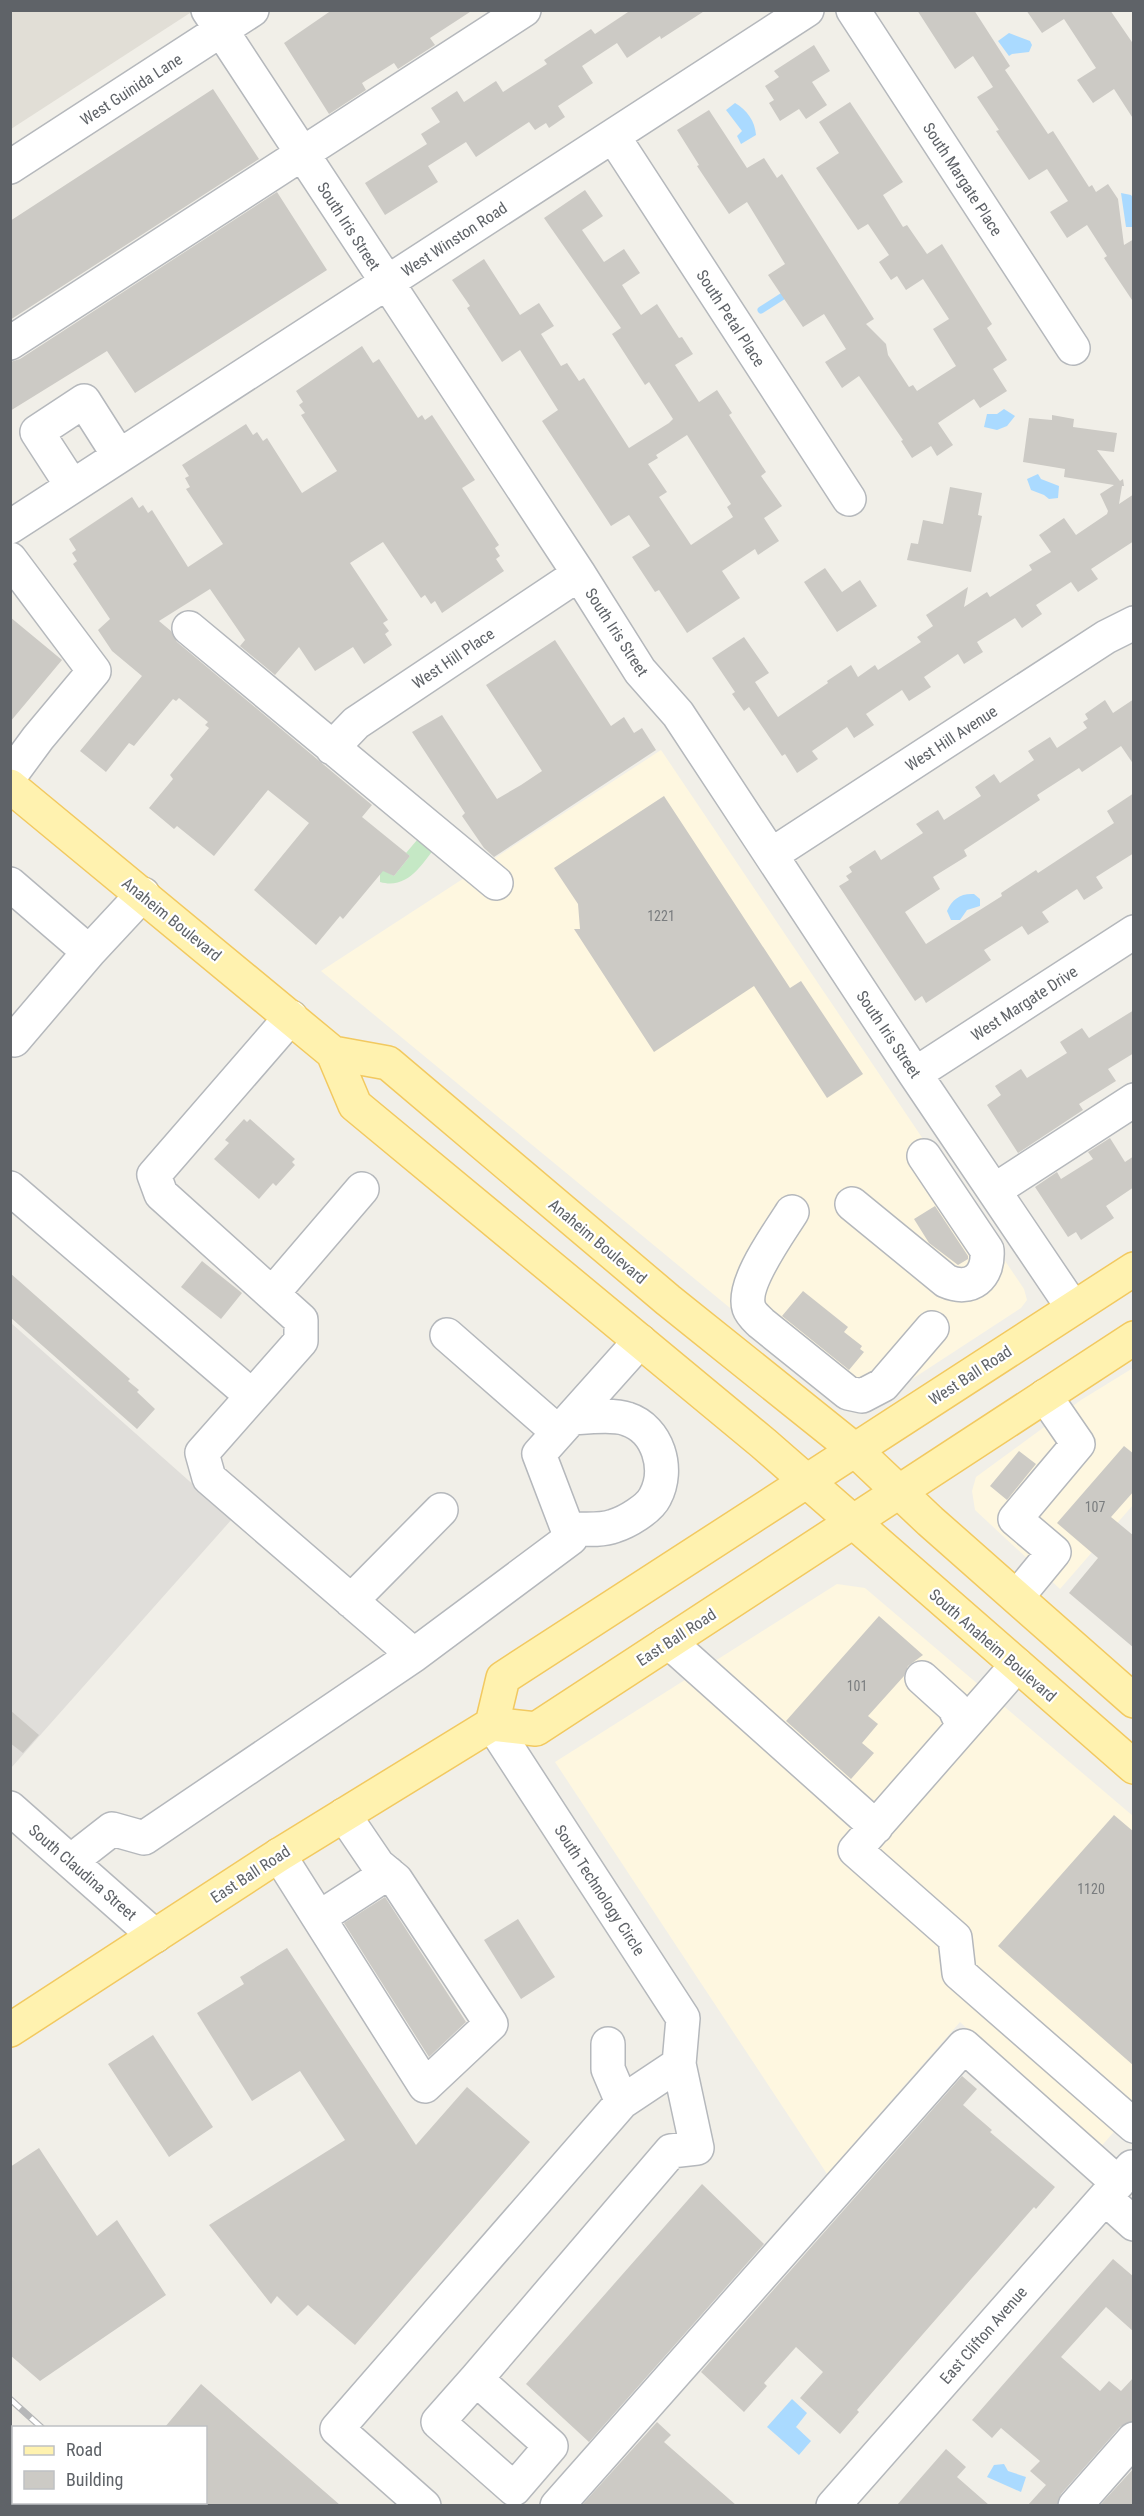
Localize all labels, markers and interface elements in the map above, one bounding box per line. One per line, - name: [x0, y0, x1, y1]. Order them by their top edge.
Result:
- street label: West Guinida Lane: [77, 50, 186, 129]
- street label: South Margate Place: [919, 119, 1006, 239]
- street label: South Iris Street: [313, 179, 384, 274]
- street label: West Winston Road: [398, 198, 511, 281]
- street label: South Petal Place: [692, 266, 769, 370]
- street label: South Iris Street: [581, 585, 652, 680]
- street label: West Hill Place: [409, 624, 498, 693]
- street label: West Hill Avenue: [902, 702, 1001, 775]
- street label: Anaheim Boulevard: [118, 874, 225, 965]
- house number: 1221: [647, 908, 675, 924]
- street label: West Margate Drive: [968, 962, 1081, 1045]
- street label: South Iris Street: [852, 987, 925, 1082]
- street label: Anaheim Boulevard: [545, 1195, 650, 1288]
- street label: West Ball Road: [925, 1342, 1015, 1409]
- house number: 107: [1085, 1499, 1105, 1515]
- street label: South Anaheim Boulevard: [925, 1585, 1060, 1706]
- street label: East Ball Road: [633, 1605, 720, 1670]
- house number: 101: [847, 1678, 867, 1694]
- street label: South Claudina Street: [25, 1820, 141, 1925]
- street label: South Technology Circle: [550, 1821, 649, 1959]
- street label: East Ball Road: [207, 1842, 294, 1907]
- house number: 1120: [1077, 1881, 1105, 1897]
- street label: East Clifton Avenue: [936, 2283, 1031, 2388]
- legend: [12, 2426, 207, 2504]
- text: Road: [66, 2439, 102, 2460]
- text: Building: [66, 2469, 123, 2490]

